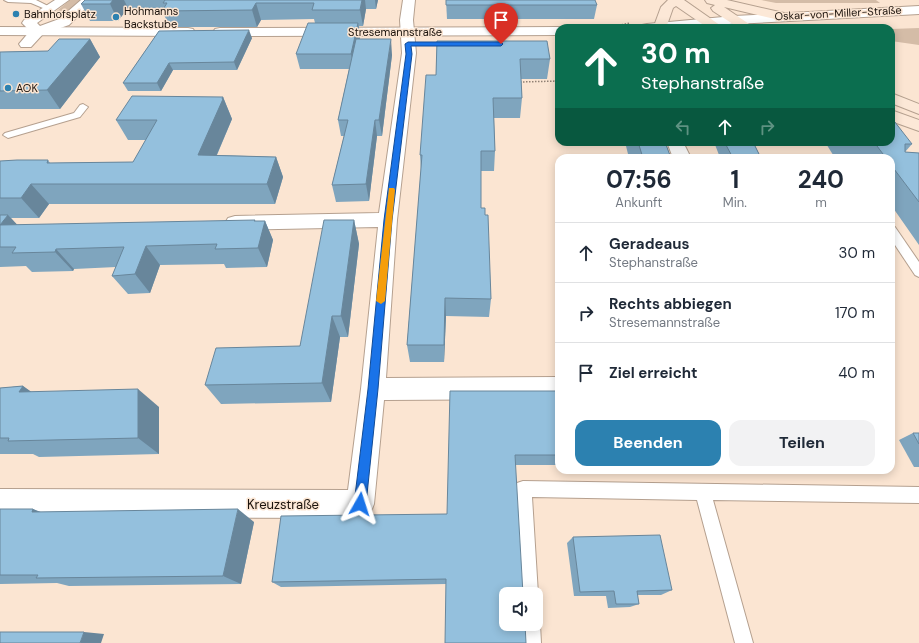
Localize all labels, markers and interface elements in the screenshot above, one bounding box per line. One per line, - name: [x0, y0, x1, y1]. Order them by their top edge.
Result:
- pin: [484, 3, 518, 44]
- street label: Oskar-von-Miller-Straße: [774, 3, 902, 23]
- place label: Hohmanns Backstube: [124, 4, 178, 31]
- place label: Bahnhofsplatz: [24, 7, 96, 21]
- marker: Bahnhofsplatz: [11, 9, 21, 19]
- icon: arrive: [490, 9, 512, 31]
- marker: Hohmanns Backstube: [111, 12, 121, 22]
- street label: Stresemannstraße: [348, 25, 442, 39]
- text: 30 m: [641, 35, 711, 72]
- icon: ahead: [575, 40, 627, 92]
- text: Stephanstraße: [641, 71, 764, 95]
- place label: AOK: [16, 81, 38, 95]
- marker: AOK: [3, 83, 13, 93]
- icon: left: [672, 116, 694, 138]
- icon: ahead: [714, 116, 736, 138]
- icon: right: [756, 116, 778, 138]
- text: 07:56: [606, 164, 672, 195]
- text: 1: [730, 164, 739, 195]
- text: 240: [798, 164, 844, 195]
- text: Ankunft: [615, 194, 662, 211]
- text: Min.: [723, 194, 747, 211]
- text: m: [815, 194, 827, 211]
- text: Geradeaus: [609, 234, 690, 254]
- icon: ahead: [575, 242, 597, 264]
- text: 30 m: [839, 243, 875, 263]
- text: Stephanstraße: [609, 254, 698, 271]
- text: Rechts abbiegen: [609, 294, 732, 314]
- icon: right: [575, 302, 597, 324]
- text: 170 m: [835, 303, 875, 323]
- text: Stresemannstraße: [609, 314, 720, 331]
- icon: arrive: [575, 362, 597, 384]
- text: Ziel erreicht: [609, 363, 698, 383]
- text: 40 m: [838, 363, 875, 383]
- button: Beenden: [575, 420, 721, 466]
- button: Teilen: [729, 420, 875, 466]
- position arrow: [339, 483, 381, 525]
- street label: Kreuzstraße: [247, 496, 319, 513]
- map controls: [499, 587, 543, 631]
- button: sound: [499, 587, 543, 631]

